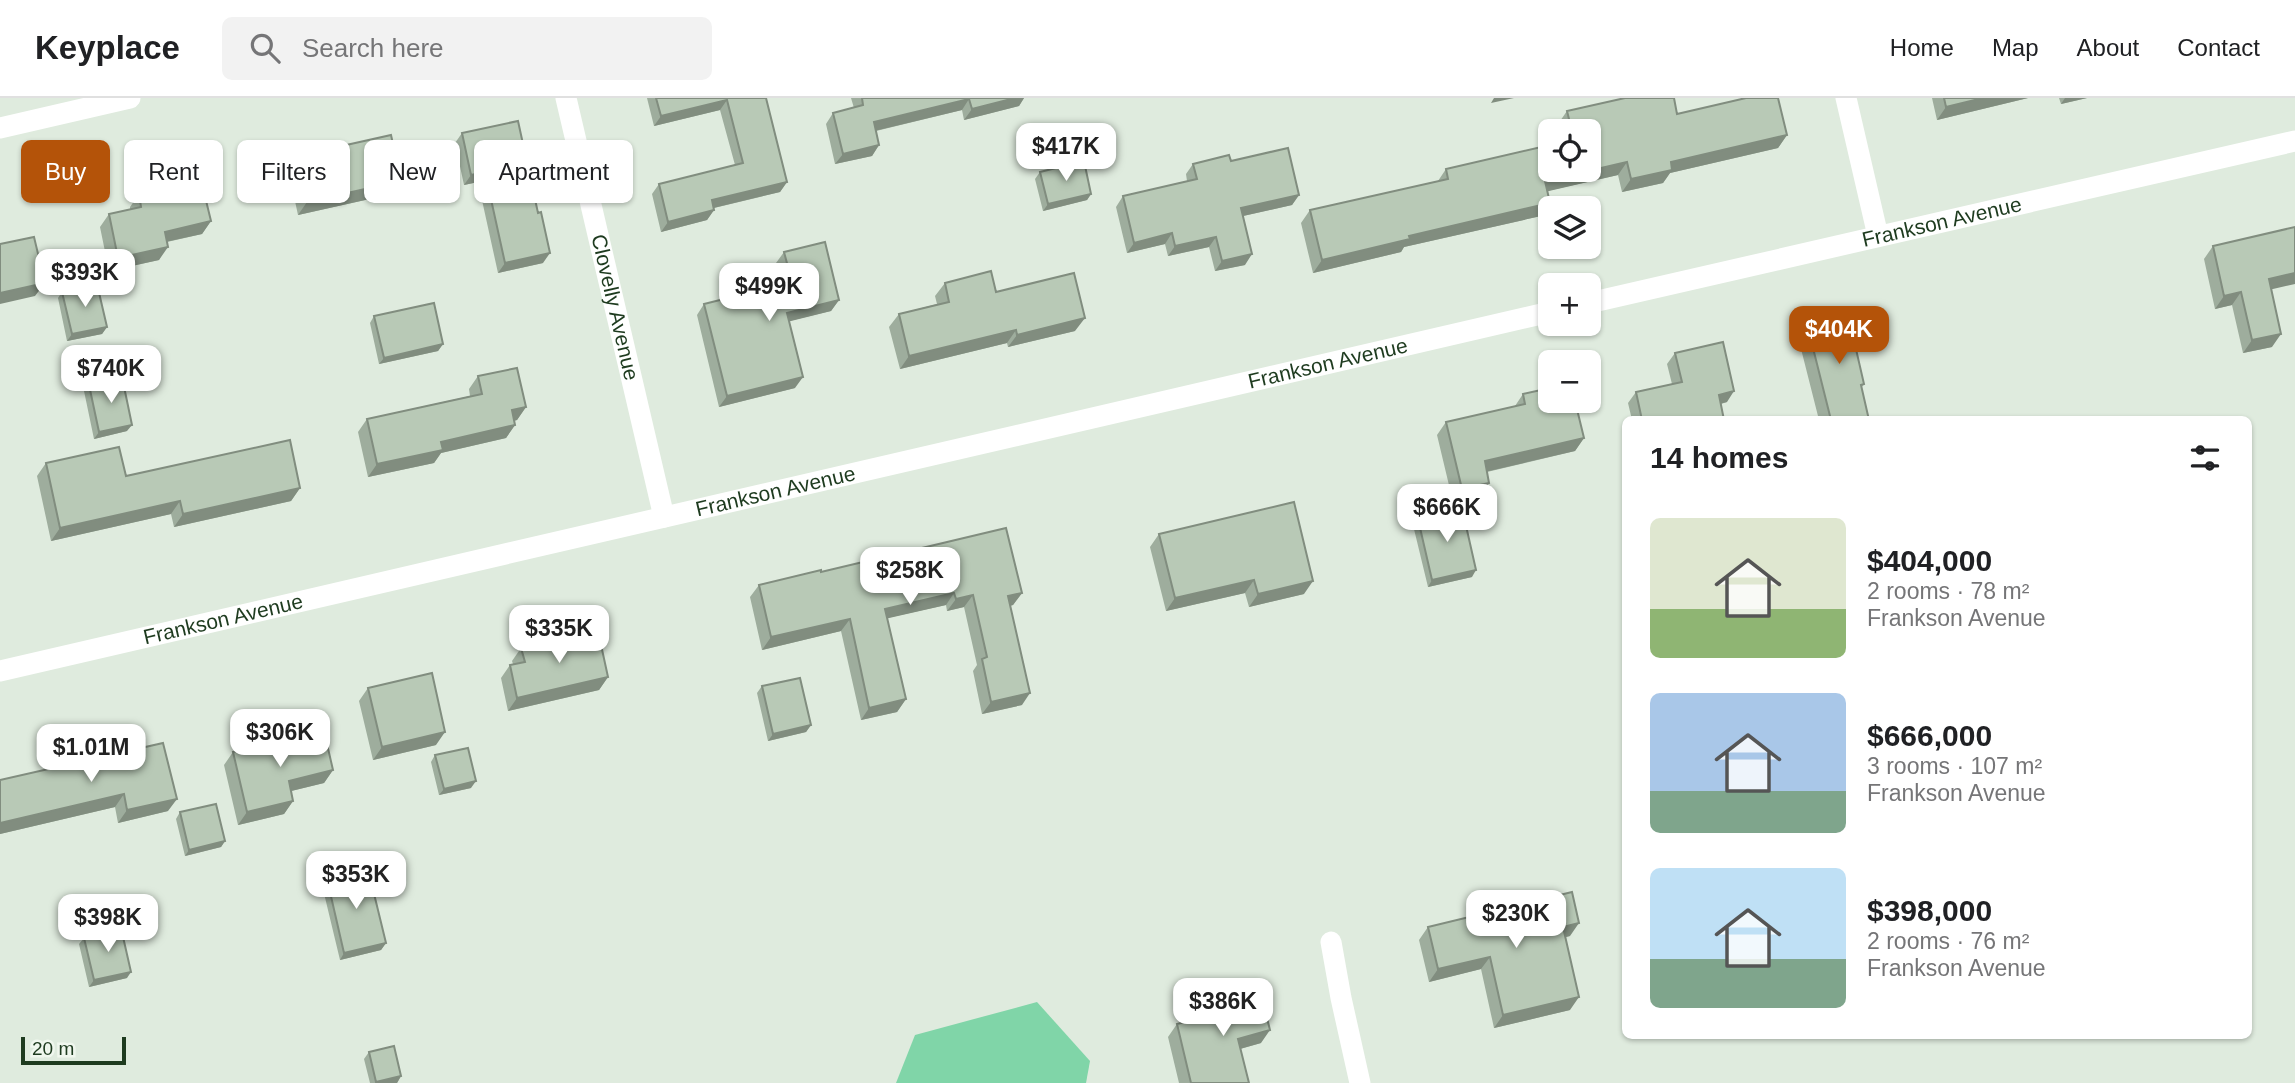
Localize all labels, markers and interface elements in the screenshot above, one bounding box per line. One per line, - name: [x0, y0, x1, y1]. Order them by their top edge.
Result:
- search box: [222, 17, 712, 80]
- text: Keyplace: [35, 29, 180, 66]
- icon: search: [246, 29, 284, 67]
- text: Search here: [302, 33, 444, 63]
- text: Home: [1890, 34, 1954, 61]
- text: Map: [1992, 34, 2039, 61]
- text: About: [2077, 34, 2139, 61]
- text: Contact: [2177, 34, 2260, 61]
- map controls: [1538, 119, 1601, 413]
- button: locate: [1538, 119, 1601, 182]
- pin: $417K: [1017, 123, 1115, 183]
- text: $417K: [1032, 133, 1100, 159]
- chip: Buy: [21, 140, 110, 203]
- chip: Rent: [124, 140, 223, 203]
- chip: Filters: [237, 140, 350, 203]
- chip: New: [364, 140, 460, 203]
- chip: Apartment: [474, 140, 633, 203]
- street label: Frankson Avenue: [1860, 192, 2024, 251]
- button: layers: [1538, 196, 1601, 259]
- street label: Clovelly Avenue: [587, 232, 644, 382]
- pin: $393K: [36, 250, 134, 309]
- text: $393K: [51, 259, 119, 285]
- pin: $499K: [720, 264, 818, 323]
- text: $499K: [735, 273, 803, 299]
- button: +: [1538, 273, 1601, 336]
- pin: $404K: [1790, 306, 1888, 366]
- text: $404K: [1805, 316, 1873, 342]
- street label: Frankson Avenue: [1246, 333, 1410, 393]
- pin: $740K: [62, 345, 160, 405]
- button: −: [1538, 350, 1601, 413]
- text: $740K: [77, 355, 145, 381]
- icon: filters: [2186, 439, 2224, 477]
- text: 14 homes: [1650, 441, 1788, 474]
- street label: Frankson Avenue: [693, 461, 857, 521]
- pin: $666K: [1398, 484, 1496, 544]
- text: $666K: [1413, 494, 1481, 520]
- text: $404,000: [1867, 544, 1992, 577]
- icon: home: [1706, 546, 1790, 630]
- pin: $258K: [861, 547, 959, 607]
- text: $258K: [876, 557, 944, 583]
- text: 2 rooms · 78 m²: [1867, 578, 2029, 604]
- street label: Frankson Avenue: [141, 589, 305, 648]
- text: Frankson Avenue: [1867, 605, 2046, 631]
- pin: $335K: [510, 606, 608, 665]
- text: $335K: [525, 615, 593, 641]
- pin: $306K: [231, 710, 329, 769]
- text: $306K: [246, 719, 314, 745]
- text: $666,000: [1867, 719, 1992, 752]
- icon: home: [1706, 721, 1790, 805]
- pin: $1.01M: [34, 724, 148, 784]
- text: $1.01M: [53, 734, 129, 760]
- text: 3 rooms · 107 m²: [1867, 753, 2042, 779]
- text: Frankson Avenue: [1867, 780, 2046, 806]
- pin: $353K: [307, 852, 405, 911]
- text: $353K: [322, 861, 390, 887]
- pin: $230K: [1467, 890, 1565, 950]
- pin: $398K: [59, 894, 157, 954]
- text: $398,000: [1867, 894, 1992, 927]
- icon: home: [1706, 896, 1790, 980]
- text: $230K: [1482, 900, 1550, 926]
- text: $398K: [74, 904, 142, 930]
- text: 2 rooms · 76 m²: [1867, 928, 2029, 954]
- text: Frankson Avenue: [1867, 955, 2046, 981]
- pin: $386K: [1174, 978, 1272, 1038]
- text: $386K: [1189, 988, 1257, 1014]
- scale bar: [21, 1034, 126, 1066]
- text: 20 m: [32, 1038, 74, 1059]

